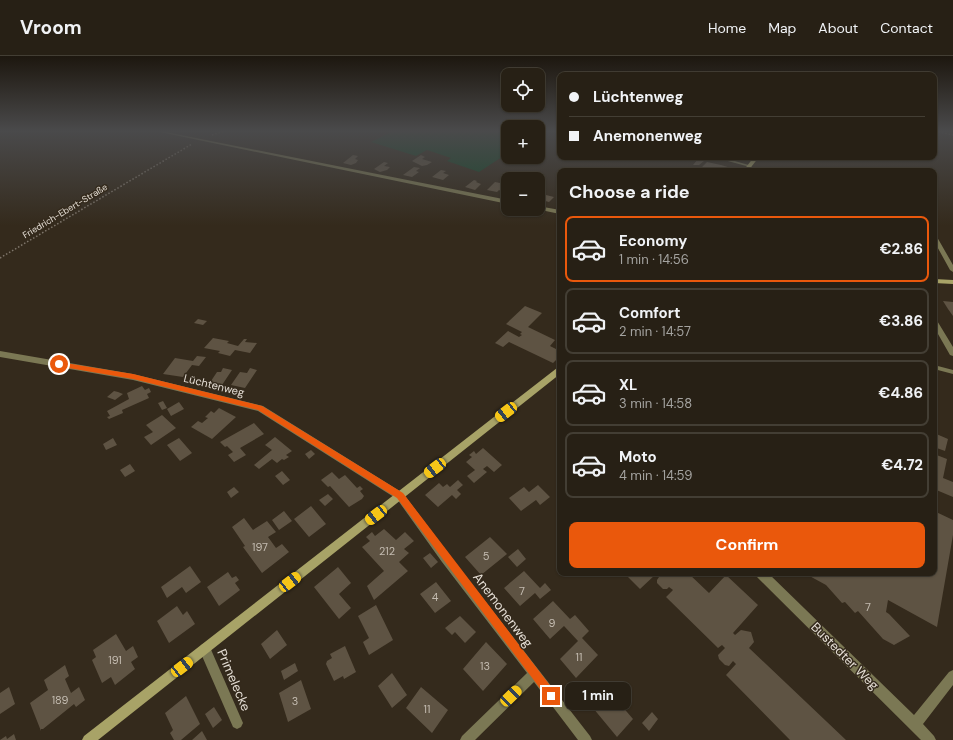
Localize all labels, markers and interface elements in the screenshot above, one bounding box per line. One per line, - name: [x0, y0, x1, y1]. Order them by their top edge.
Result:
- text: Vroom: [20, 15, 82, 40]
- text: Home: [708, 19, 746, 37]
- text: Map: [768, 19, 796, 37]
- text: About: [818, 19, 858, 37]
- text: Contact: [880, 19, 933, 37]
- map controls: [501, 68, 545, 216]
- button: locate: [501, 68, 545, 112]
- text: Lüchtenweg: [593, 87, 683, 107]
- button: +: [501, 120, 545, 164]
- text: Anemonenweg: [593, 126, 703, 146]
- button: −: [501, 172, 545, 216]
- text: Choose a ride: [569, 180, 690, 204]
- street label: Friedrich-Ebert-Straße: [20, 181, 110, 241]
- icon: car: [571, 231, 607, 267]
- text: Economy: [619, 231, 687, 251]
- text: €2.86: [880, 239, 923, 259]
- text: 1 min · 14:56: [619, 251, 689, 268]
- icon: car: [571, 303, 607, 339]
- text: Comfort: [619, 303, 680, 323]
- text: €3.86: [879, 311, 923, 331]
- text: 2 min · 14:57: [619, 323, 691, 340]
- route start: [50, 355, 68, 373]
- street label: Lüchtenweg: [182, 371, 246, 399]
- icon: car: [571, 375, 607, 411]
- text: XL: [619, 375, 637, 395]
- text: €4.86: [879, 383, 923, 403]
- text: 3 min · 14:58: [619, 395, 692, 412]
- car: [493, 400, 519, 424]
- icon: car: [571, 447, 607, 483]
- text: Moto: [619, 447, 657, 467]
- text: €4.72: [882, 455, 923, 475]
- car: [422, 456, 448, 480]
- text: 4 min · 14:59: [619, 467, 692, 484]
- car: [363, 503, 389, 527]
- button: Confirm: [569, 522, 925, 568]
- house number: 197: [252, 540, 268, 554]
- house number: 212: [379, 544, 395, 558]
- house number: 5: [483, 549, 490, 563]
- street label: Anemonenweg: [469, 569, 537, 651]
- car: [277, 570, 303, 594]
- house number: 7: [519, 584, 525, 598]
- house number: 4: [432, 590, 439, 604]
- house number: 7: [865, 600, 871, 614]
- house number: 9: [549, 616, 556, 630]
- street label: Bustedter Weg: [807, 618, 883, 694]
- street label: Primelecke: [213, 646, 255, 714]
- house number: 11: [576, 650, 582, 664]
- house number: 191: [108, 653, 122, 667]
- car: [169, 655, 195, 679]
- house number: 13: [480, 659, 490, 673]
- callout: 1 min: [565, 682, 631, 710]
- car: [498, 683, 524, 709]
- route end: [542, 687, 560, 705]
- text: 1 min: [582, 687, 614, 704]
- house number: 189: [52, 693, 68, 707]
- house number: 3: [292, 694, 298, 708]
- house number: 11: [424, 702, 430, 716]

